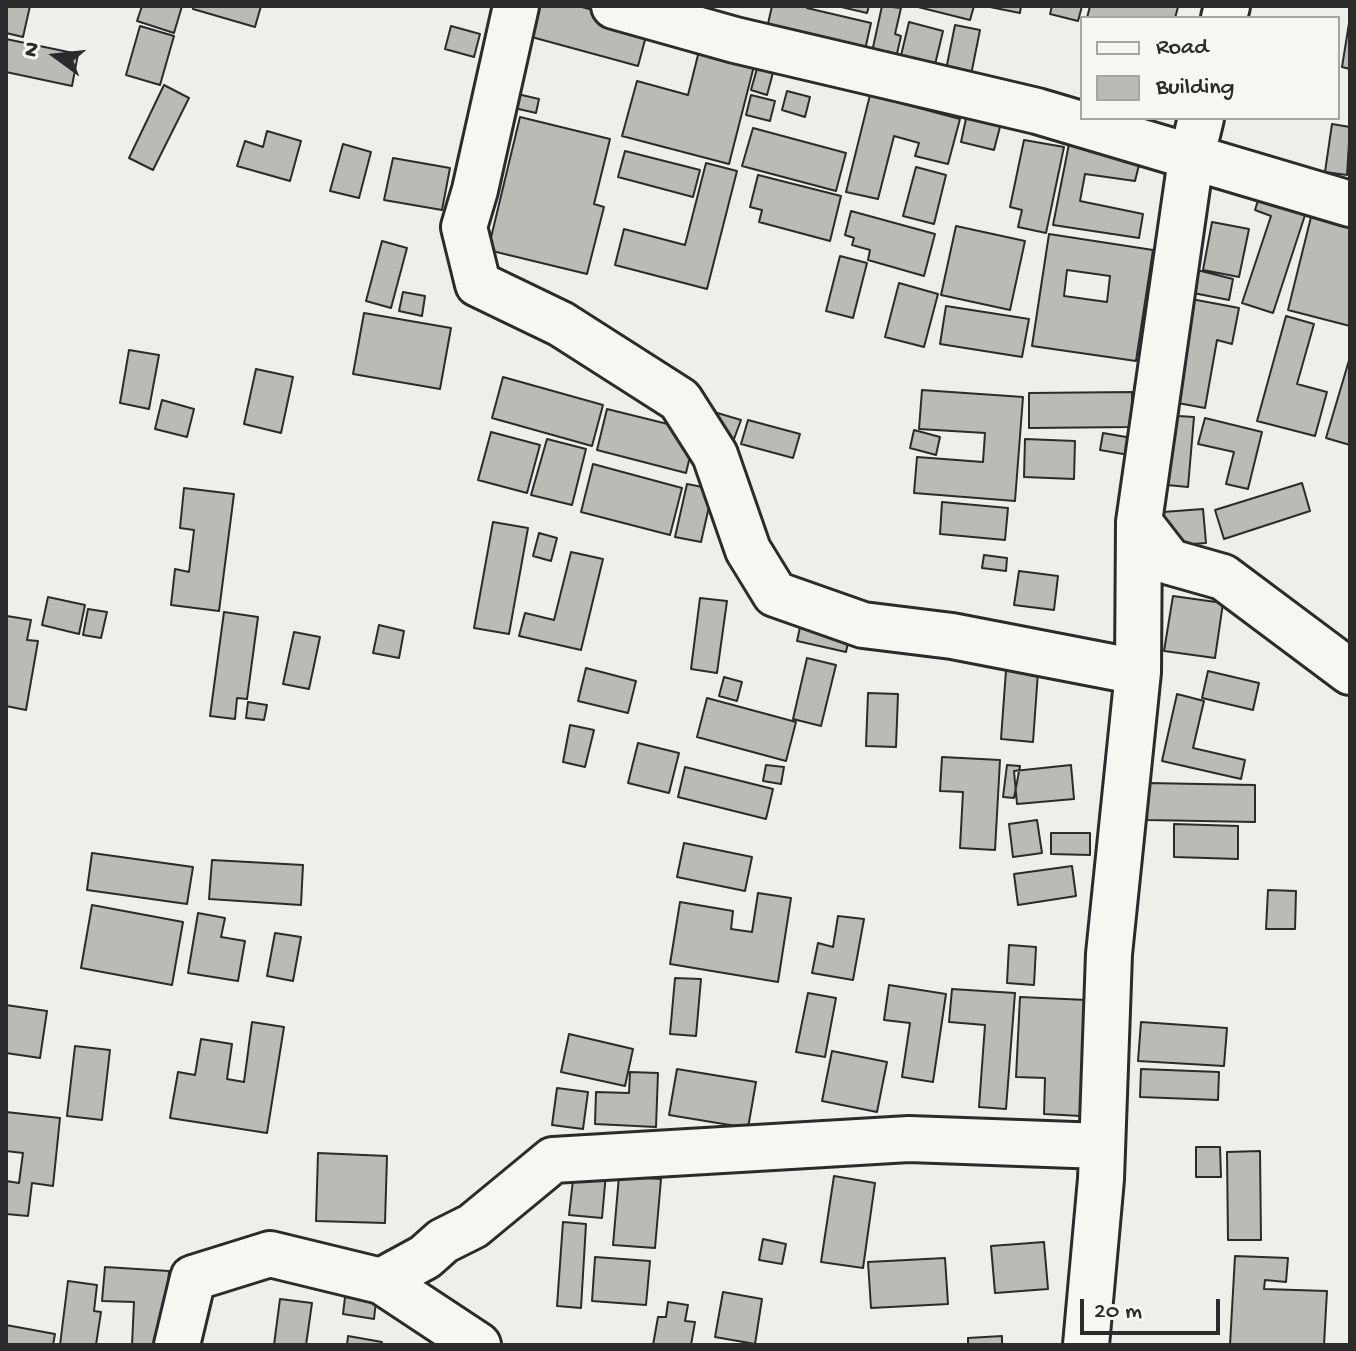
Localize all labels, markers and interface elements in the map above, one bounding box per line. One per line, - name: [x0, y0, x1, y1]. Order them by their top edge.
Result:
- north arrow: [16, 16, 96, 96]
- legend: [1080, 16, 1340, 120]
- text: Road: [1156, 34, 1208, 63]
- text: N: [18, 39, 47, 60]
- text: Building: [1156, 74, 1234, 103]
- scale bar: [1084, 1283, 1224, 1333]
- text: 20 m: [1094, 1298, 1142, 1327]

